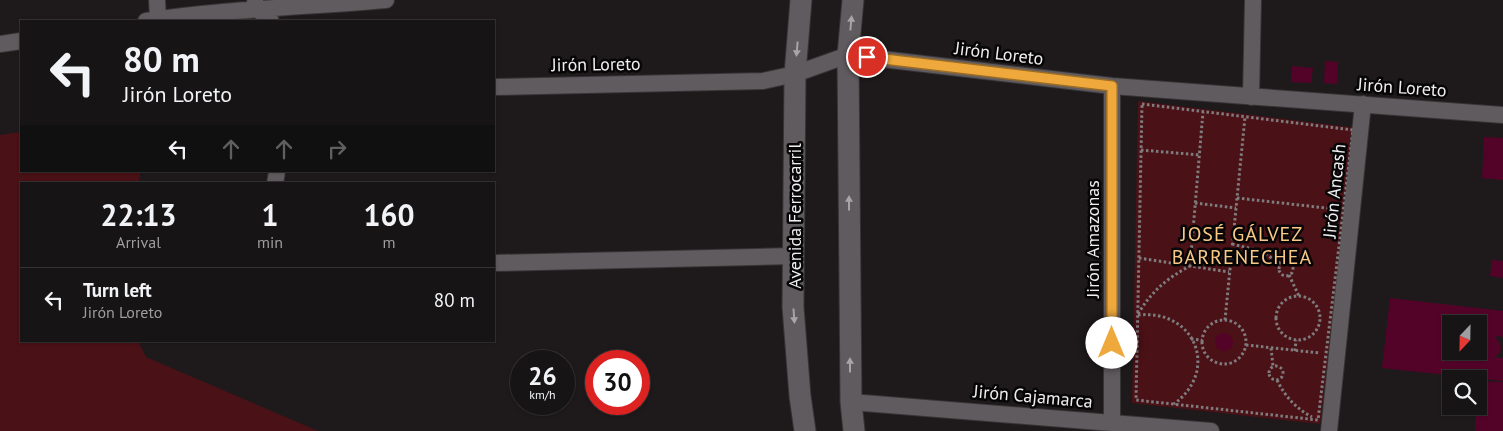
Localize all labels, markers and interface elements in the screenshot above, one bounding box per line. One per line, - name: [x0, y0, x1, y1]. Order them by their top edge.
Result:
- one-way arrow: [847, 14, 855, 30]
- text: 80 m: [123, 36, 200, 82]
- pin: [846, 36, 888, 78]
- street label: Jirón Loreto: [952, 36, 1045, 70]
- icon: left: [40, 40, 105, 105]
- one-way arrow: [793, 41, 801, 57]
- icon: arrive: [853, 43, 881, 71]
- street label: Jirón Loreto: [550, 52, 641, 76]
- street label: Jirón Loreto: [1356, 72, 1447, 102]
- text: Jirón Loreto: [123, 80, 232, 108]
- icon: left: [164, 135, 192, 163]
- icon: ahead: [217, 135, 245, 163]
- icon: ahead: [270, 135, 298, 163]
- icon: right: [323, 135, 351, 163]
- street label: Avenida Ferrocarril: [783, 143, 806, 289]
- street label: Jirón Ancash: [1318, 143, 1350, 240]
- street label: Jirón Amazonas: [1081, 180, 1104, 299]
- one-way arrow: [845, 194, 853, 210]
- text: 22:13: [100, 195, 177, 234]
- text: 1: [262, 195, 279, 234]
- text: 160: [363, 195, 415, 234]
- district label: JOSÉ GÁLVEZ BARRENECHEA: [1172, 221, 1312, 270]
- text: Arrival: [116, 232, 161, 252]
- text: min: [257, 232, 283, 252]
- text: m: [383, 232, 396, 252]
- text: Turn left: [83, 278, 152, 302]
- icon: left: [40, 286, 68, 314]
- text: 80 m: [434, 288, 475, 312]
- text: Jirón Loreto: [83, 302, 162, 322]
- one-way arrow: [790, 308, 798, 324]
- north arrow: [1442, 315, 1488, 360]
- map controls: [1442, 315, 1487, 415]
- position arrow: [1085, 316, 1137, 368]
- speed limit sign: 30: [585, 350, 650, 415]
- one-way arrow: [846, 357, 854, 373]
- text: 26: [528, 360, 557, 392]
- button: search: [1442, 370, 1487, 415]
- street label: Jirón Cajamarca: [971, 379, 1094, 413]
- text: km/h: [529, 387, 556, 402]

